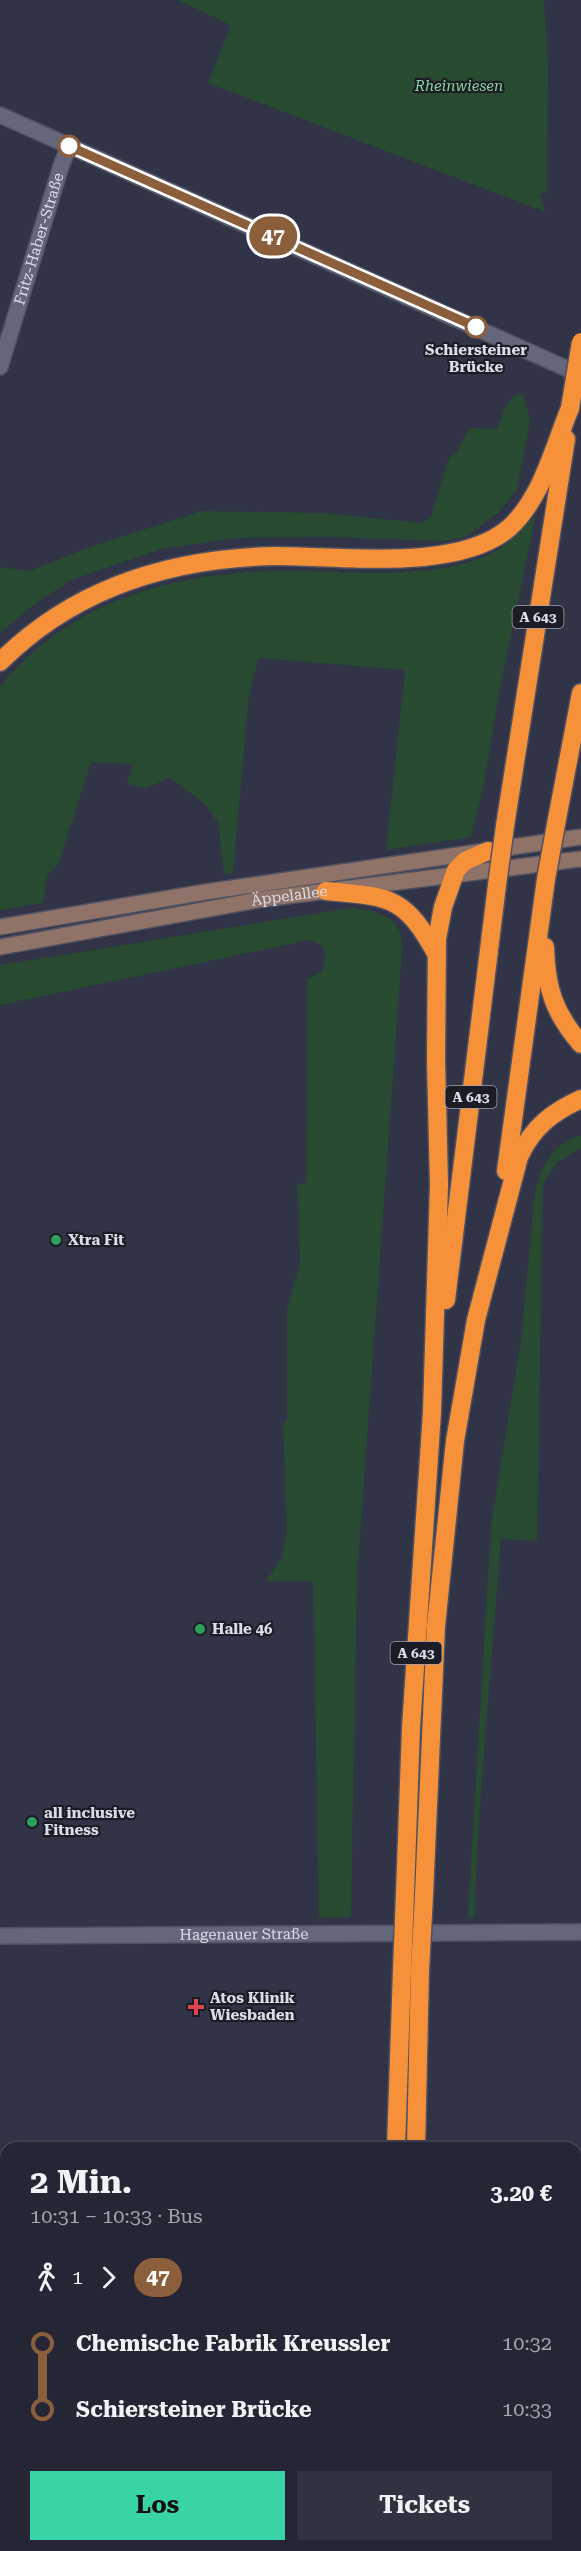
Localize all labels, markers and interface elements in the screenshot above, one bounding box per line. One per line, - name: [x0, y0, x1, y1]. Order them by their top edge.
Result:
- park label: Rheinwiesen: [414, 77, 503, 95]
- unlabelled marker: [58, 135, 80, 157]
- street label: Fritz-Haber-Straße: [10, 170, 67, 307]
- line badge: 47: [246, 216, 300, 256]
- text: 47: [261, 224, 285, 248]
- marker: Schiersteiner Brücke: [465, 316, 487, 338]
- place label: Schiersteiner Brücke: [425, 341, 527, 376]
- road number: A 643: [512, 606, 564, 628]
- street label: Äppelallee: [250, 882, 329, 910]
- road number: A 643: [446, 1086, 496, 1108]
- place label: Xtra Fit: [68, 1231, 124, 1249]
- marker: Xtra Fit: [49, 1233, 63, 1247]
- place label: Halle 46: [212, 1620, 273, 1638]
- marker: Halle 46: [193, 1622, 207, 1636]
- road number: A 643: [390, 1642, 442, 1664]
- place label: all inclusive Fitness: [44, 1804, 135, 1839]
- marker: all inclusive Fitness: [25, 1815, 39, 1829]
- street label: Hagenauer Straße: [179, 1925, 309, 1944]
- place label: Atos Klinik Wiesbaden: [210, 1989, 295, 2024]
- marker: Atos Klinik Wiesbaden: [187, 1998, 205, 2016]
- text: 2 Min.: [30, 2162, 132, 2201]
- text: 3.20 €: [490, 2181, 552, 2206]
- text: 10:31 – 10:33 · Bus: [30, 2204, 202, 2228]
- icon: walk: [30, 2261, 63, 2294]
- icon: forward: [92, 2261, 125, 2294]
- text: 1: [72, 2265, 83, 2289]
- text: 47: [146, 2265, 170, 2289]
- text: Chemische Fabrik Kreussler: [76, 2331, 391, 2356]
- text: 10:32: [502, 2331, 552, 2355]
- text: Schiersteiner Brücke: [76, 2397, 312, 2422]
- text: 10:33: [502, 2397, 552, 2421]
- button: Los: [30, 2471, 285, 2540]
- button: Tickets: [297, 2471, 552, 2540]

